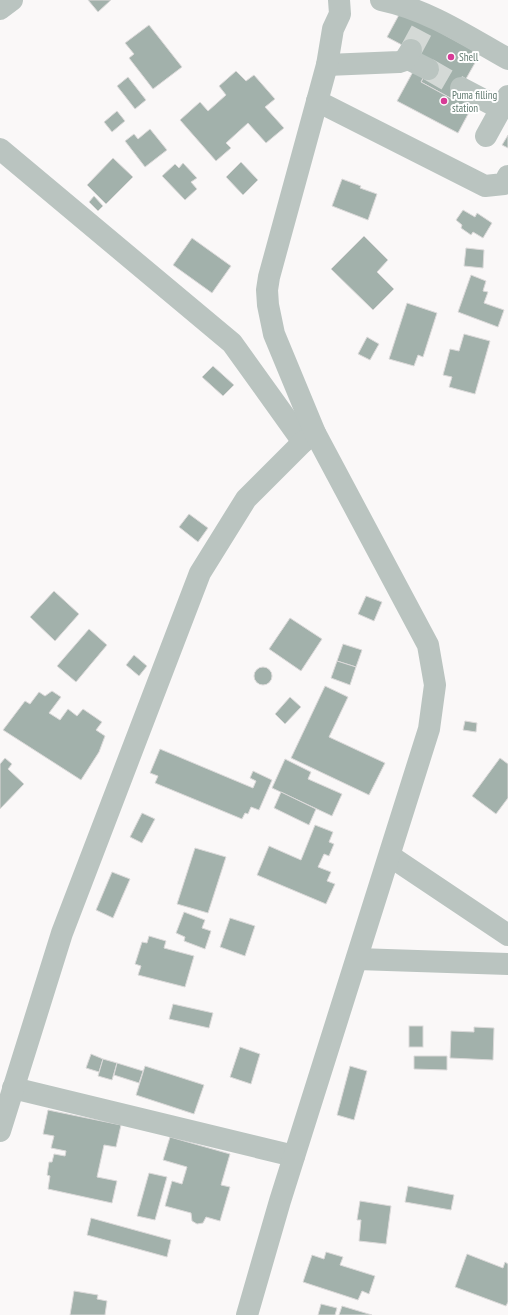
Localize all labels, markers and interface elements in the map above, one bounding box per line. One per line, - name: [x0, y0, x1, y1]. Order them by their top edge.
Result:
- place label: Shell: [459, 50, 479, 64]
- marker: Shell: [446, 52, 456, 62]
- place label: Puma filling station: [452, 88, 497, 115]
- marker: Puma filling station: [439, 96, 449, 106]

